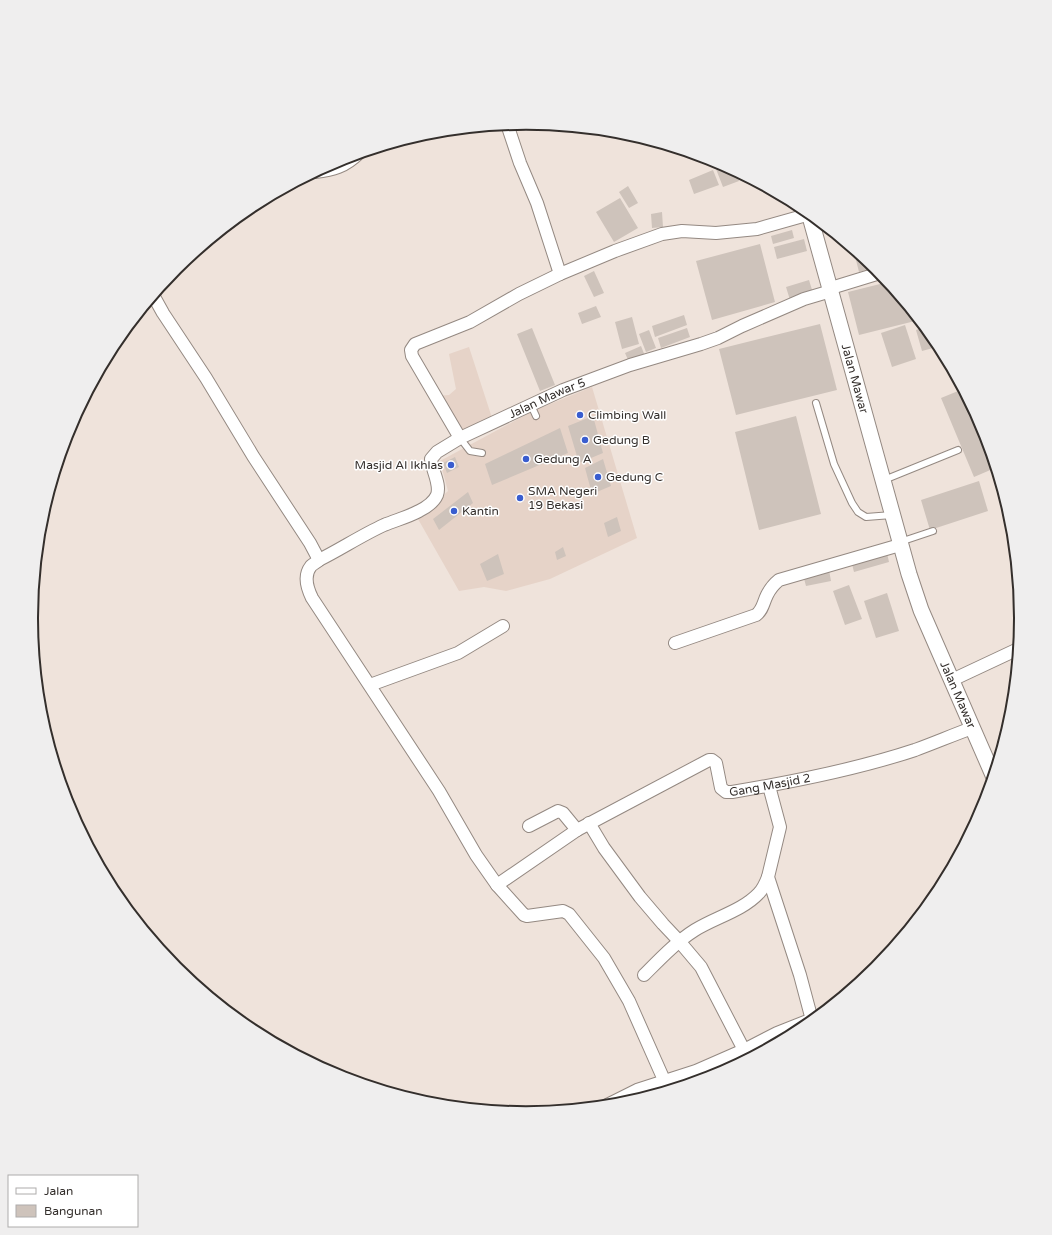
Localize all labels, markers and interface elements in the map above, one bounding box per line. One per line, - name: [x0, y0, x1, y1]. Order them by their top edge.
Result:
- street label: Jalan Mawar: [839, 342, 871, 415]
- street label: Jalan Mawar 5: [507, 375, 587, 421]
- place label: Climbing Wall: [588, 408, 666, 422]
- marker: Climbing Wall: [575, 410, 585, 420]
- place label: Gedung B: [593, 433, 650, 447]
- marker: Gedung B: [580, 435, 590, 445]
- place label: Gedung A: [534, 452, 592, 466]
- marker: Gedung A: [521, 454, 531, 464]
- place label: Masjid Al Ikhlas: [355, 458, 443, 472]
- marker: Masjid Al Ikhlas: [446, 460, 456, 470]
- place label: Gedung C: [606, 470, 663, 484]
- marker: Gedung C: [593, 472, 603, 482]
- place label: SMA Negeri 19 Bekasi: [528, 484, 597, 512]
- marker: SMA Negeri 19 Bekasi: [515, 493, 525, 503]
- place label: Kantin: [462, 504, 499, 518]
- marker: Kantin: [449, 506, 459, 516]
- street label: Jalan Mawar: [937, 659, 979, 731]
- street label: Gang Masjid 2: [728, 771, 812, 799]
- legend: [8, 1175, 138, 1227]
- text: Jalan: [44, 1184, 73, 1198]
- text: Bangunan: [44, 1204, 103, 1218]

